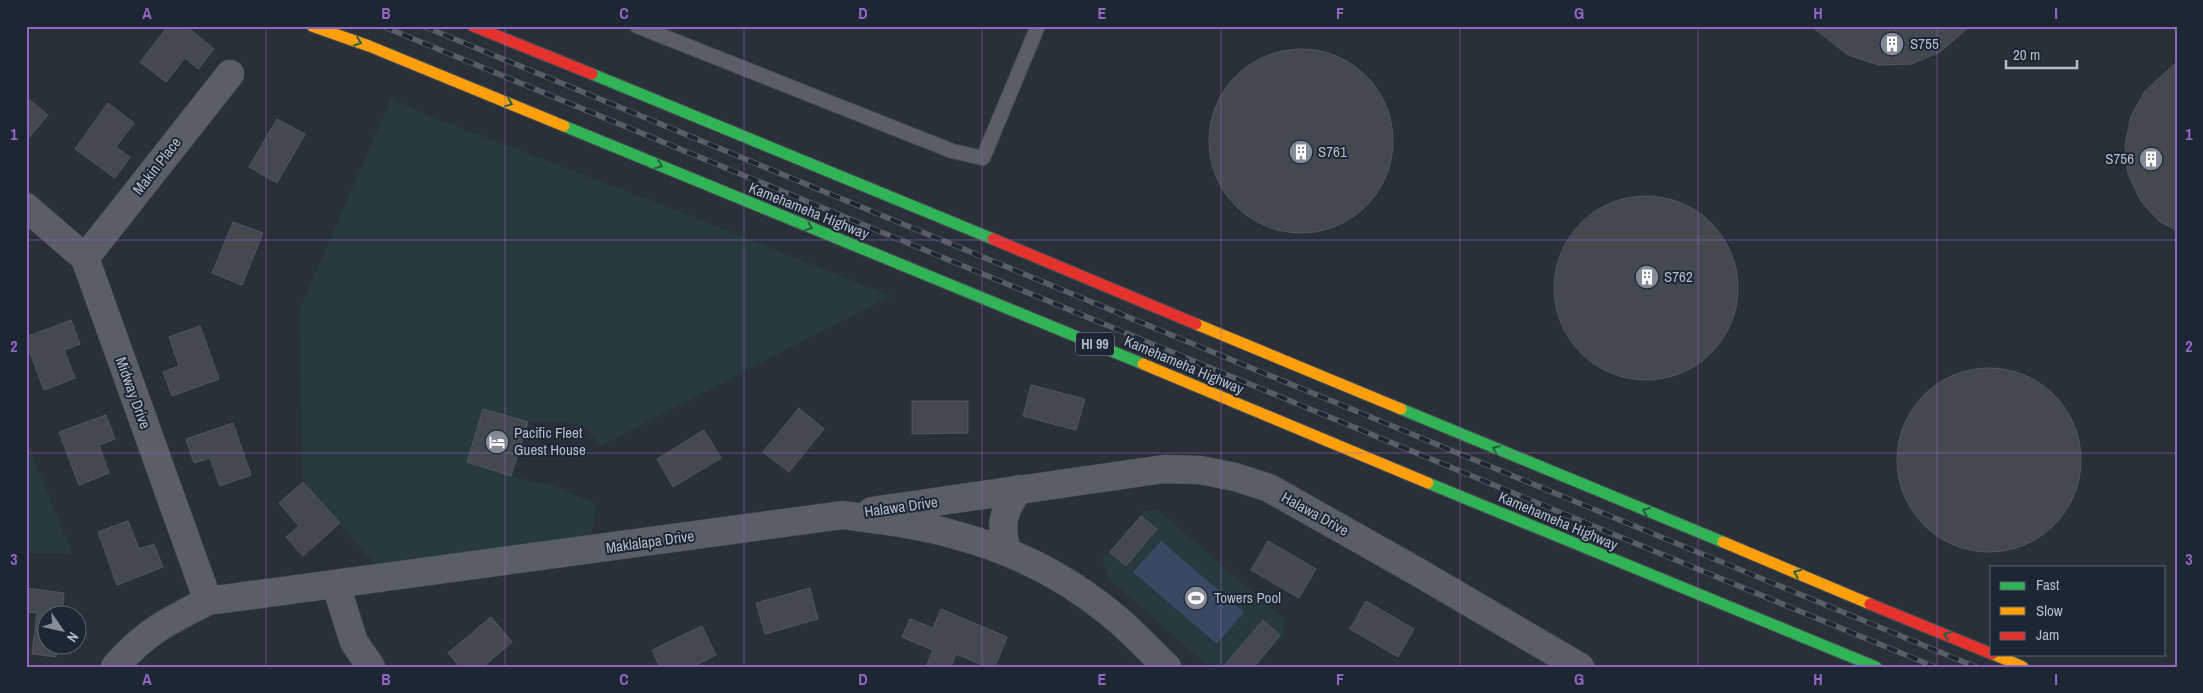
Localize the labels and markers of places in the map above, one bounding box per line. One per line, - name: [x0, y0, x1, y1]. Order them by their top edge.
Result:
- building icon: S755: [1879, 31, 1905, 57]
- place label: S755: [1910, 33, 1939, 54]
- building icon: S761: [1288, 139, 1314, 165]
- place label: S761: [1318, 141, 1347, 162]
- building icon: S756: [2138, 146, 2164, 172]
- place label: S756: [2105, 148, 2134, 169]
- building icon: S762: [1634, 264, 1660, 290]
- place label: S762: [1664, 266, 1693, 287]
- place label: Pacific Fleet Guest House: [514, 422, 586, 460]
- hotel icon: Pacific Fleet Guest House: [484, 429, 510, 455]
- sports icon: Towers Pool: [1183, 585, 1209, 611]
- place label: Towers Pool: [1214, 587, 1281, 608]

